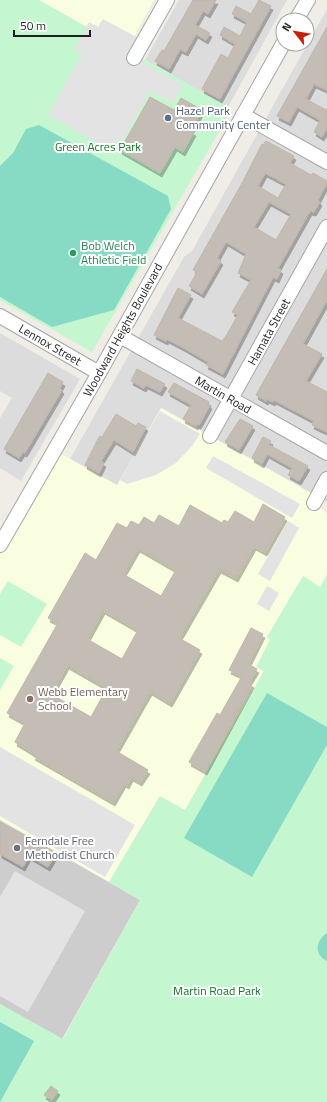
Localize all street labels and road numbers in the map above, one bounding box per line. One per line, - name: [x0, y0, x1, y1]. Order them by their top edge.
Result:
- street label: Woodward Heights Boulevard: [78, 260, 167, 400]
- street label: Hamata Street: [242, 294, 295, 369]
- street label: Lennox Street: [15, 319, 86, 371]
- street label: Martin Road: [192, 371, 255, 418]

